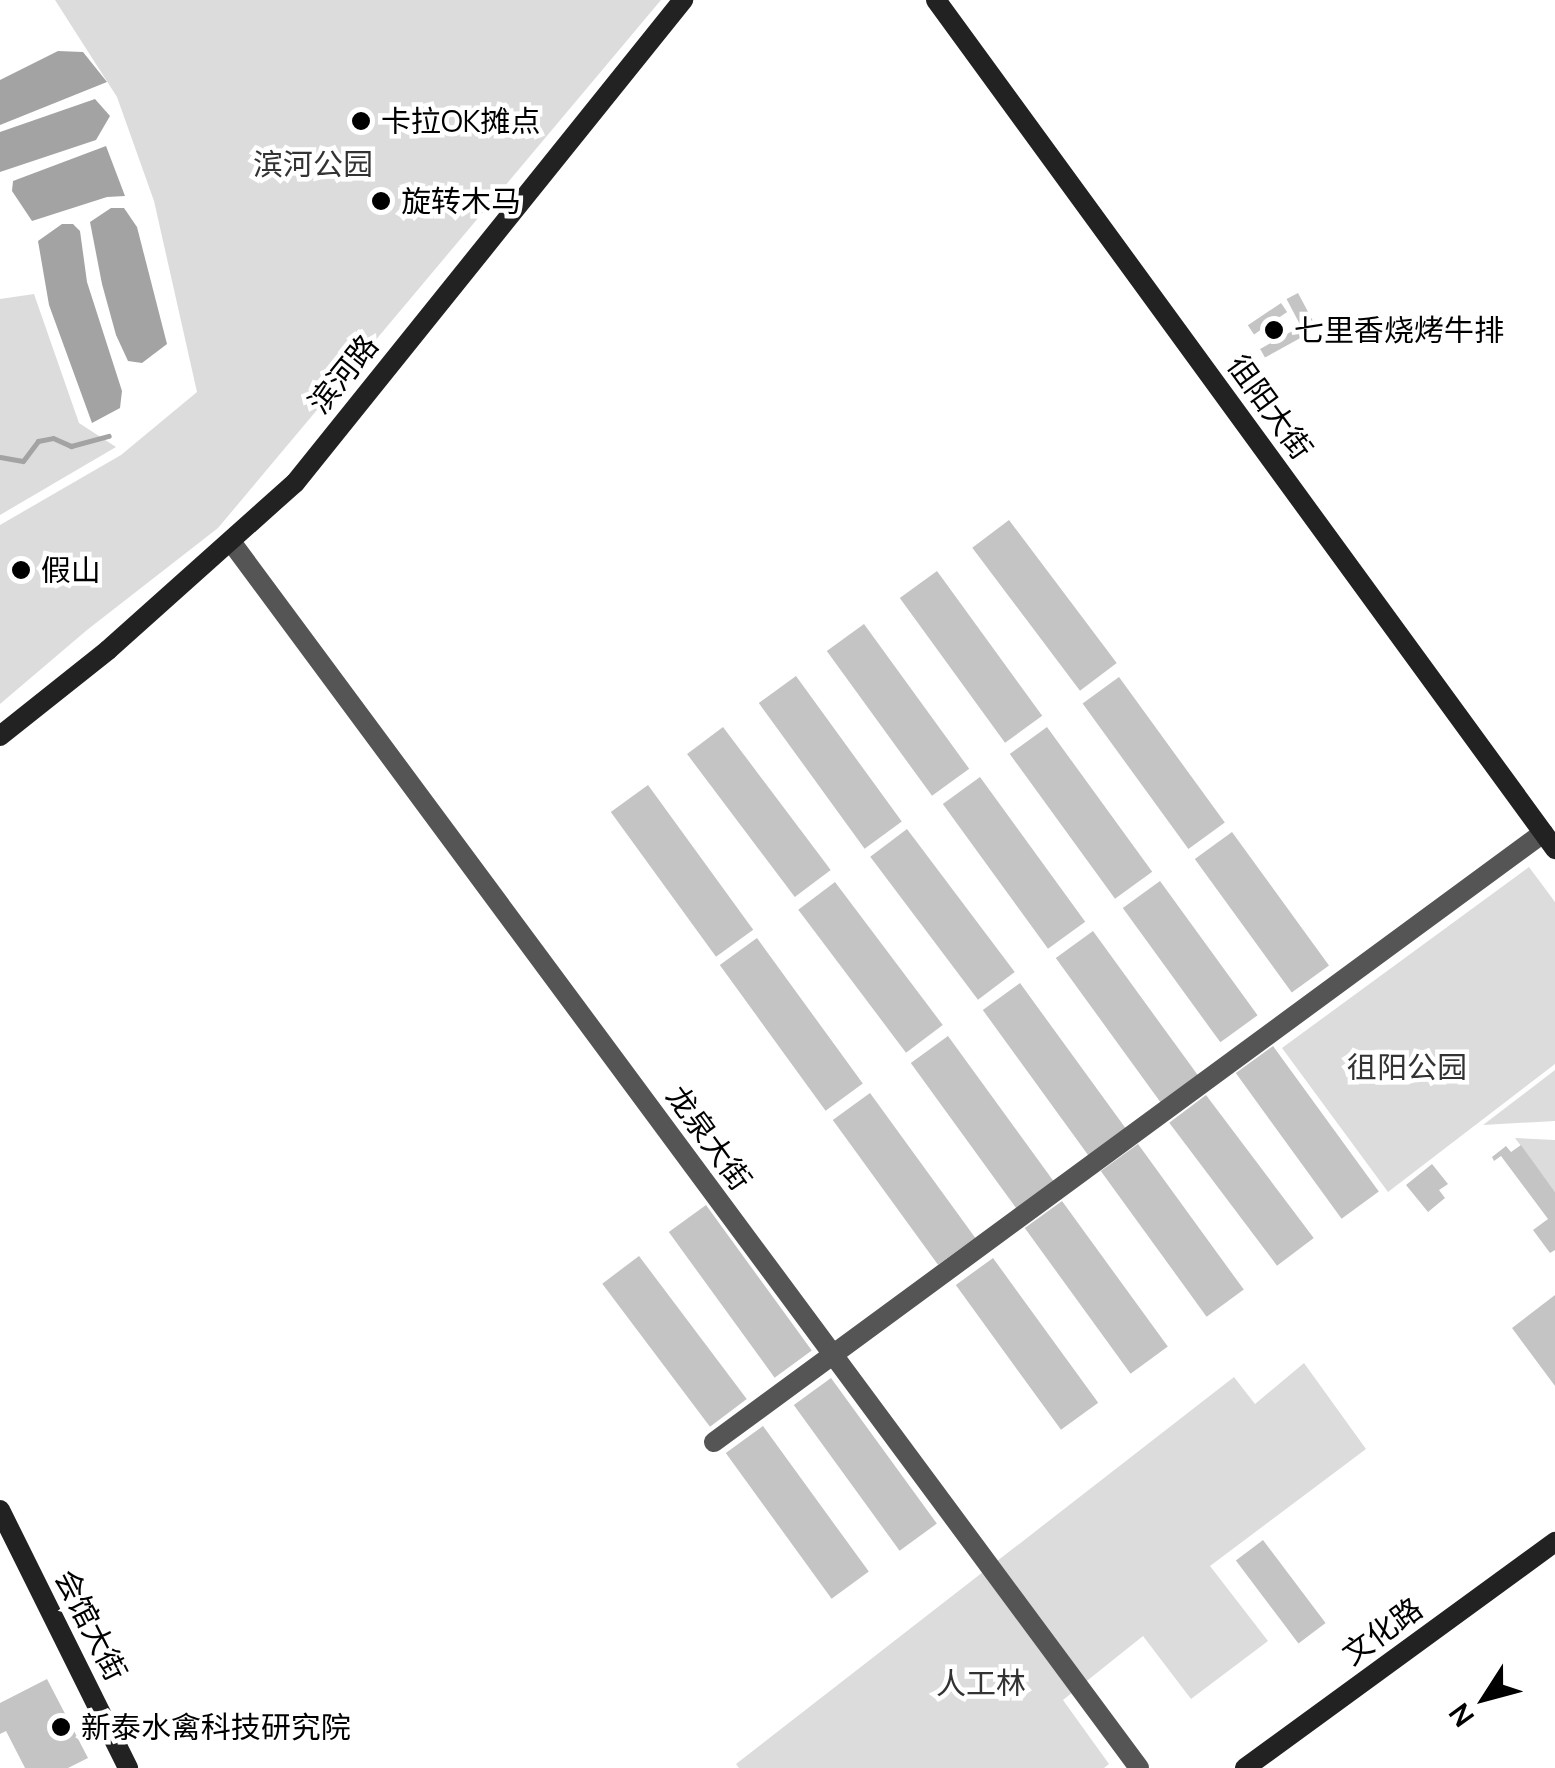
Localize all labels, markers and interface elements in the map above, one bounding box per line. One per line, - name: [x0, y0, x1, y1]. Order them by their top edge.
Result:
- place label: 卡拉OK摊点: [381, 103, 541, 139]
- marker: 卡拉OK摊点: [350, 110, 372, 132]
- park label: 滨河公园: [253, 146, 373, 182]
- place label: 旋转木马: [401, 183, 521, 219]
- marker: 旋转木马: [370, 190, 392, 212]
- place label: 七里香烧烤牛排: [1294, 312, 1504, 348]
- marker: 七里香烧烤牛排: [1263, 319, 1285, 341]
- street label: 滨河路: [301, 328, 385, 420]
- street label: 徂阳大街: [1220, 348, 1320, 466]
- place label: 假山: [41, 552, 101, 588]
- marker: 假山: [10, 559, 32, 581]
- park label: 徂阳公园: [1347, 1049, 1467, 1085]
- street label: 龙泉大街: [659, 1079, 759, 1197]
- street label: 会馆大街: [48, 1563, 134, 1687]
- street label: 文化路: [1335, 1590, 1429, 1672]
- north arrow: [1435, 1648, 1535, 1748]
- park label: 人工林: [936, 1665, 1026, 1701]
- text: N: [1439, 1696, 1482, 1735]
- place label: 新泰水禽科技研究院: [81, 1709, 351, 1745]
- marker: 新泰水禽科技研究院: [50, 1716, 72, 1738]

